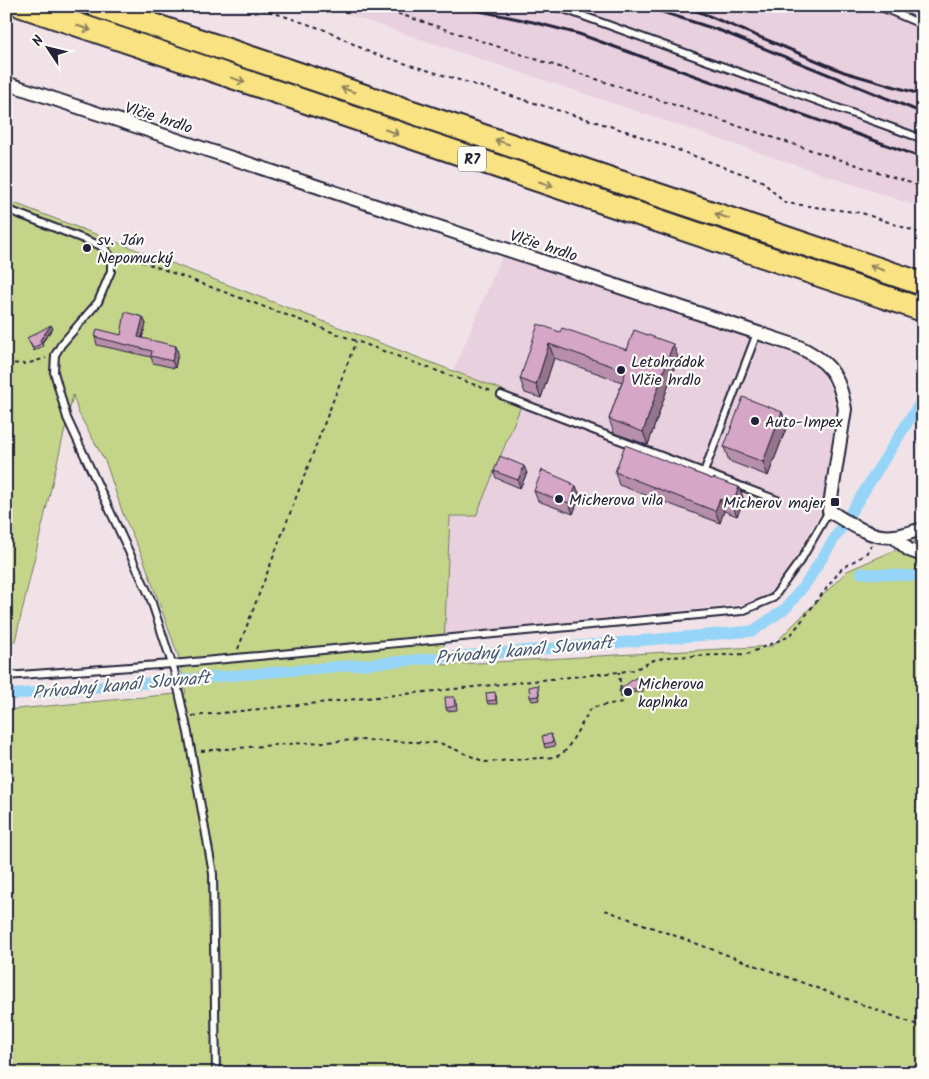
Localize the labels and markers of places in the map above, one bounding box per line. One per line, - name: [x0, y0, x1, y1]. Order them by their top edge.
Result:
- place label: sv. Ján Nepomucký: [97, 228, 174, 271]
- marker: sv. Ján Nepomucký: [81, 242, 93, 254]
- place label: Letohrádok Vlčie hrdlo: [631, 350, 705, 393]
- marker: Letohrádok Vlčie hrdlo: [615, 364, 627, 376]
- place label: Auto-Impex: [765, 410, 844, 435]
- marker: Auto-Impex: [749, 415, 761, 427]
- place label: Micherova vila: [569, 488, 664, 513]
- place label: Micherov majer: [723, 491, 827, 516]
- marker: Micherova vila: [553, 493, 565, 505]
- marker: Micherov majer: [829, 496, 841, 508]
- place label: Micherova kaplnka: [638, 672, 704, 715]
- marker: Micherova kaplnka: [622, 686, 634, 698]

